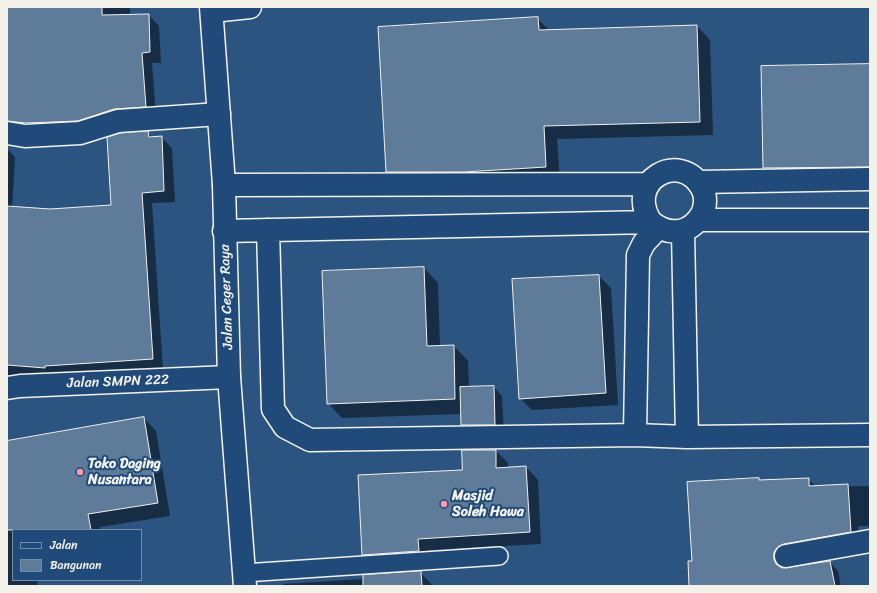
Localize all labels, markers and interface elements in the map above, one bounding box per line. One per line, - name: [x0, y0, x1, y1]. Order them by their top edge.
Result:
- street label: Jalan Ceger Raya: [217, 244, 237, 350]
- street label: Jalan SMPN 222: [67, 372, 169, 392]
- place label: Toko Daging Nusantara: [88, 456, 161, 488]
- marker: Toko Daging Nusantara: [75, 467, 85, 477]
- place label: Masjid Soleh Hawa: [452, 488, 524, 520]
- marker: Masjid Soleh Hawa: [439, 499, 449, 509]
- legend: [12, 529, 142, 581]
- text: Jalan: [50, 534, 78, 556]
- text: Bangunan: [50, 554, 102, 576]

